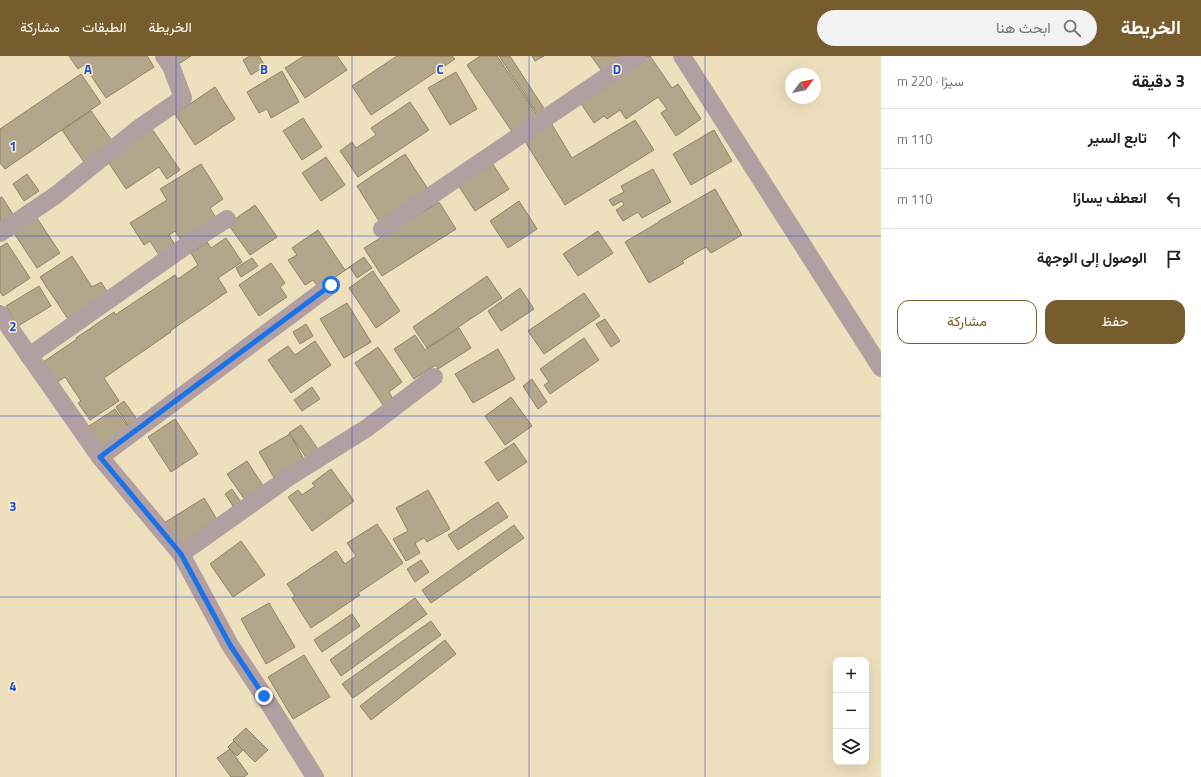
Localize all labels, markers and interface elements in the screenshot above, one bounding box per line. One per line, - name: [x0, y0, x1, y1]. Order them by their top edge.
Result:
- search box: [817, 10, 1097, 46]
- text: الخريطة: [1121, 12, 1181, 41]
- text: مشاركة: [20, 16, 60, 37]
- text: الطبقات: [82, 16, 126, 37]
- text: الخريطة: [148, 16, 192, 37]
- text: ابحث هنا: [996, 16, 1051, 39]
- icon: search: [1061, 17, 1083, 39]
- text: A: [84, 59, 92, 79]
- text: B: [260, 59, 268, 79]
- text: C: [436, 59, 444, 79]
- text: D: [613, 59, 621, 79]
- north arrow: [785, 68, 821, 104]
- text: 3 دقيقة: [1132, 68, 1185, 94]
- text: سيرًا · 220 m: [897, 71, 964, 91]
- text: تابع السير: [1088, 126, 1147, 149]
- icon: ahead: [1163, 128, 1185, 150]
- text: 110 m: [897, 129, 933, 149]
- text: 1: [9, 136, 17, 156]
- text: انعطف يسارًا: [1073, 186, 1147, 209]
- icon: left: [1163, 188, 1185, 210]
- text: 110 m: [897, 189, 933, 209]
- text: الوصول إلى الوجهة: [1037, 246, 1147, 269]
- icon: arrive: [1163, 248, 1185, 270]
- route start: [322, 276, 340, 294]
- button: مشاركة: [897, 300, 1037, 344]
- button: حفظ: [1045, 300, 1185, 344]
- text: 2: [9, 316, 17, 336]
- text: 3: [9, 496, 17, 516]
- map controls: [833, 657, 869, 765]
- button: +: [833, 657, 869, 693]
- text: 4: [9, 676, 17, 696]
- route end: [255, 687, 273, 705]
- button: −: [833, 693, 869, 729]
- button: layers: [833, 729, 869, 765]

